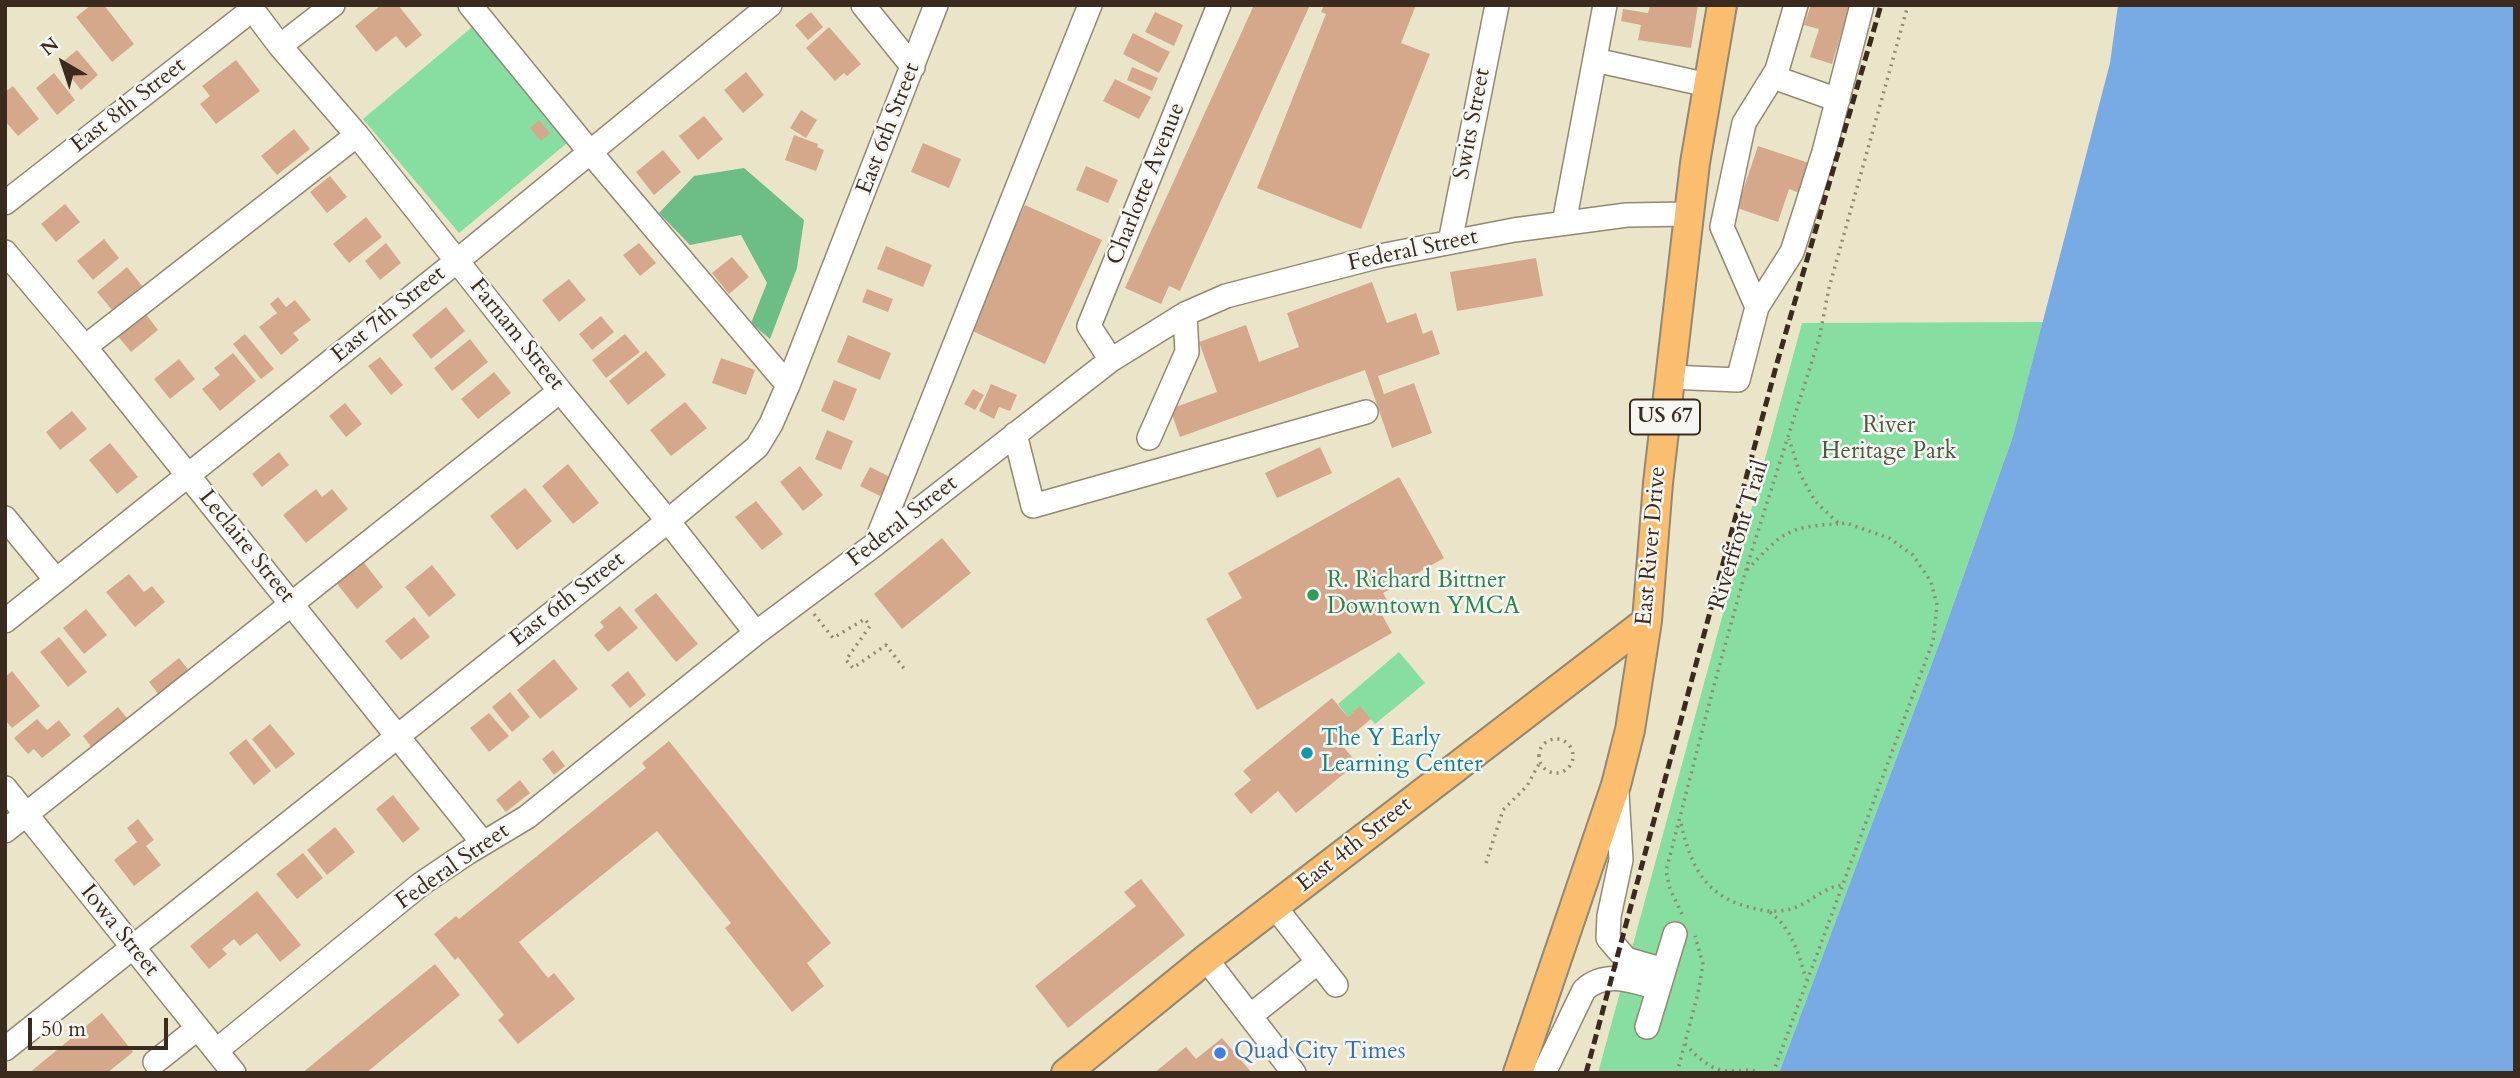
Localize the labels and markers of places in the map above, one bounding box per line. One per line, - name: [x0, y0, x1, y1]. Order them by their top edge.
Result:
- place label: R. Richard Bittner Downtown YMCA: [1327, 568, 1520, 622]
- marker: R. Richard Bittner Downtown YMCA: [1305, 587, 1321, 603]
- place label: The Y Early Learning Center: [1321, 726, 1483, 780]
- marker: The Y Early Learning Center: [1299, 745, 1315, 761]
- place label: Quad City Times: [1234, 1039, 1405, 1067]
- marker: Quad City Times: [1212, 1045, 1228, 1061]

